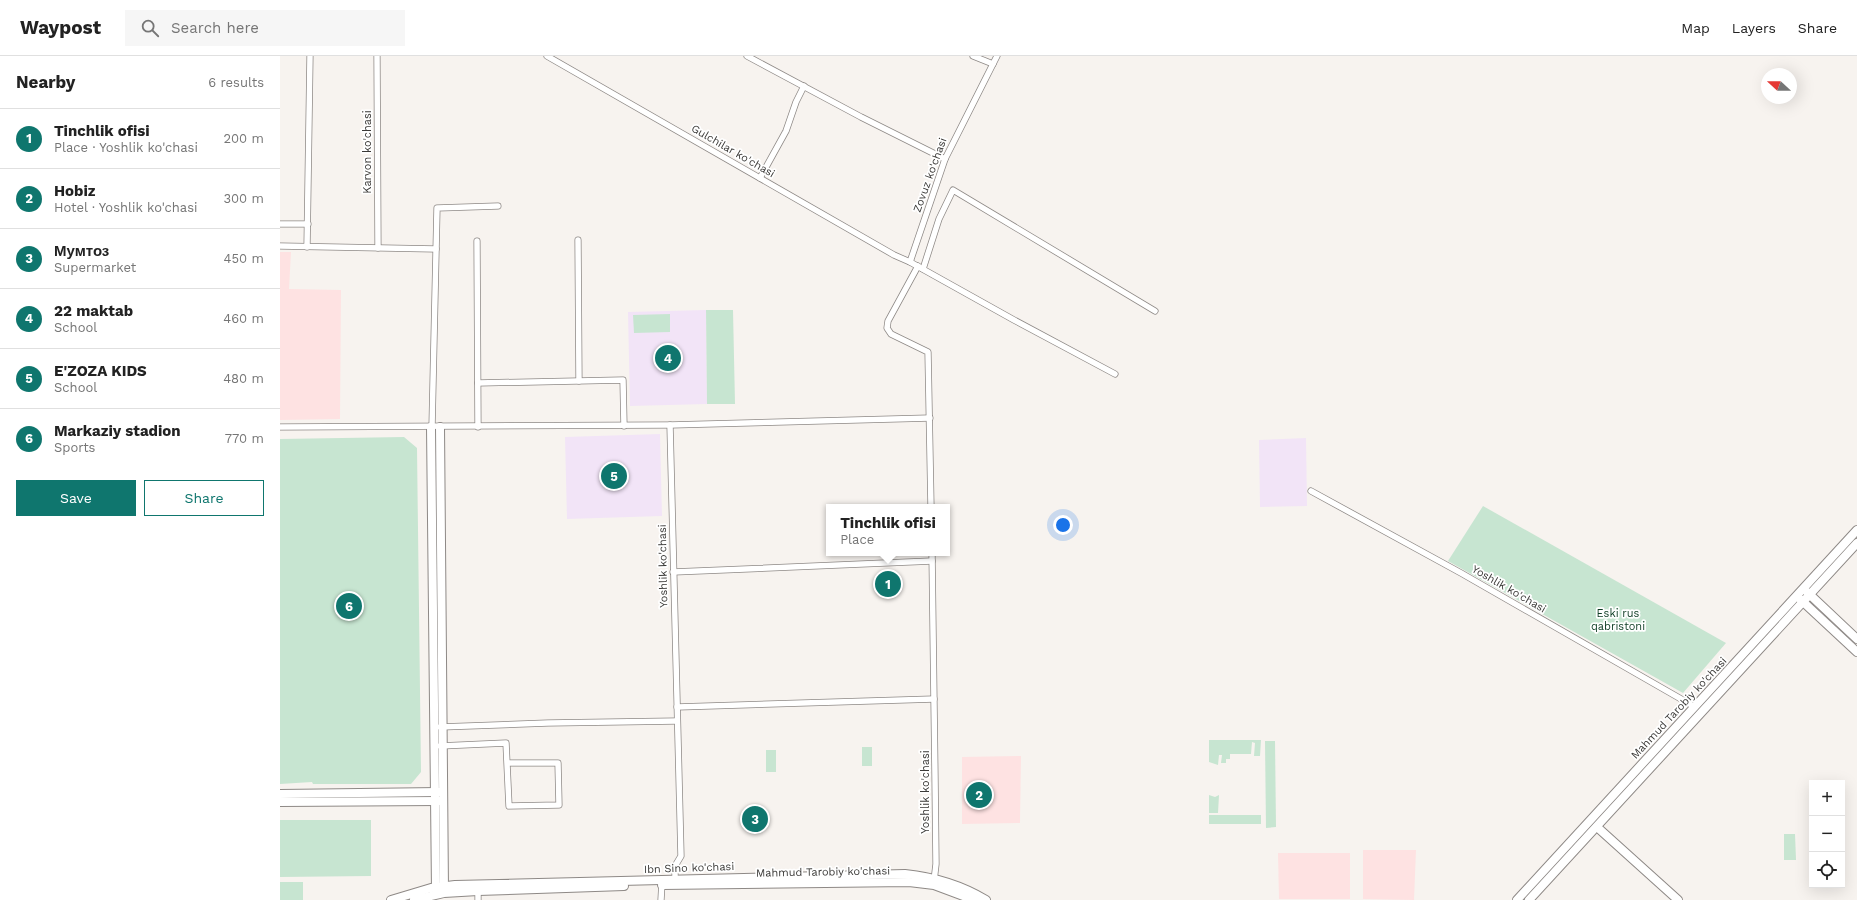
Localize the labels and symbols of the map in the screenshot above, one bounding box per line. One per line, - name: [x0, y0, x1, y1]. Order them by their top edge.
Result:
- north arrow: [1761, 68, 1797, 104]
- street label: Karvon ko'chasi: [361, 110, 374, 194]
- street label: Gulchilar ko'chasi: [689, 122, 777, 180]
- street label: Zovuz ko'chasi: [911, 136, 949, 214]
- pin: 4: [655, 343, 681, 373]
- pin: 5: [601, 461, 627, 491]
- your location: [1053, 515, 1073, 535]
- street label: Yoshlik ko'chasi: [656, 524, 670, 608]
- street label: Yoshlik ko'chasi: [1470, 563, 1548, 616]
- pin: 1: [875, 569, 901, 599]
- pin: 6: [336, 591, 362, 621]
- park label: Eski rus qabristoni: [1591, 607, 1645, 633]
- street label: Mahmud Tarobiy ko'chasi: [1628, 654, 1730, 762]
- street label: Yoshlik ko'chasi: [919, 750, 932, 834]
- pin: 2: [966, 780, 992, 810]
- pin: 3: [742, 804, 768, 834]
- street label: Ibn Sino ko'chasi: [644, 860, 734, 876]
- street label: Mahmud Tarobiy ko'chasi: [756, 864, 890, 880]

